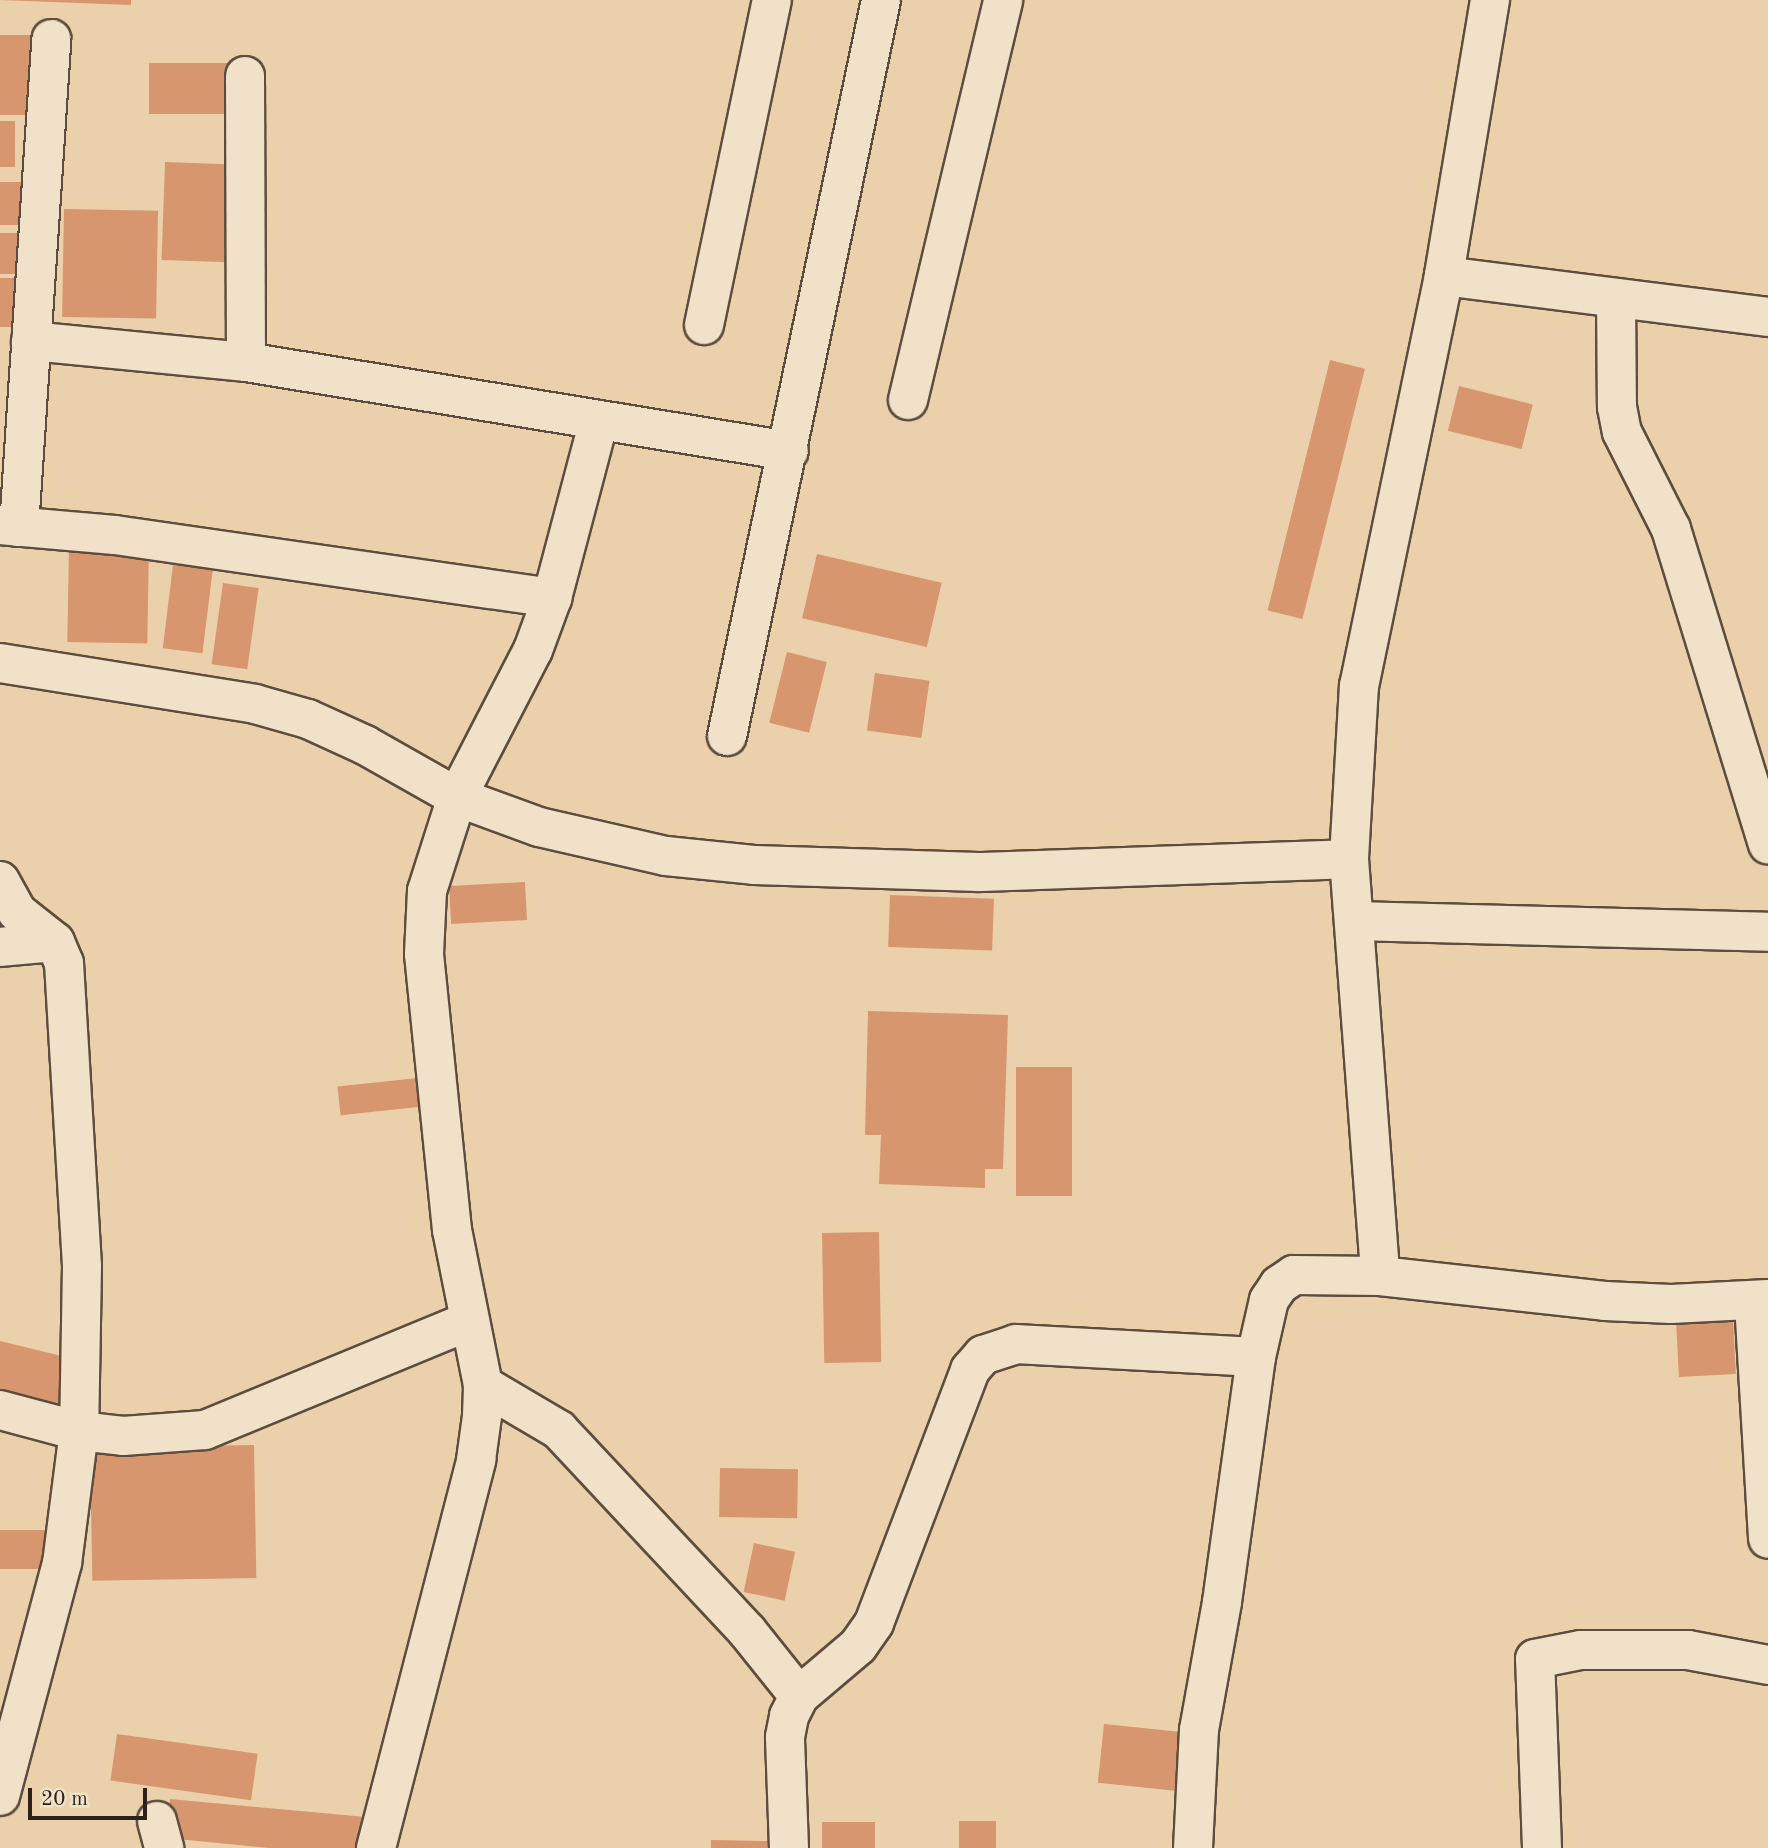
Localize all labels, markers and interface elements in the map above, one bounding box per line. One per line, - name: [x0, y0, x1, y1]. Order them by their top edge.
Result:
- scale bar: [32, 1774, 150, 1818]
- text: 20 m: [41, 1789, 88, 1810]

